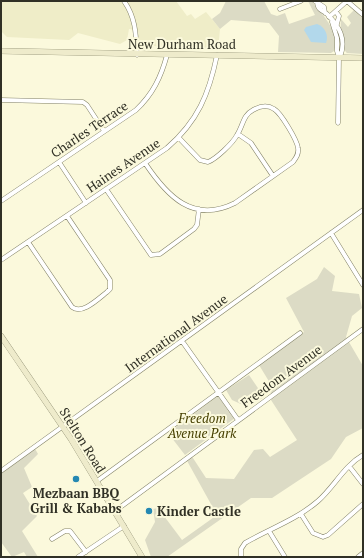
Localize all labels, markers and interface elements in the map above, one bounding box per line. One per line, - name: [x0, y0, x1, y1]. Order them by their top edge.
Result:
- street label: New Durham Road: [128, 35, 236, 53]
- street label: Charles Terrace: [47, 97, 131, 161]
- street label: Haines Avenue: [83, 134, 163, 196]
- street label: International Avenue: [121, 290, 231, 376]
- street label: Freedom Avenue: [237, 340, 325, 412]
- street label: Stelton Road: [56, 404, 110, 476]
- park label: Freedom Avenue Park: [167, 409, 237, 442]
- marker: Mezbaan BBQ Grill & Kababs: [71, 474, 81, 484]
- place label: Mezbaan BBQ Grill & Kababs: [30, 484, 122, 517]
- place label: Kinder Castle: [157, 502, 241, 520]
- marker: Kinder Castle: [144, 506, 154, 516]

